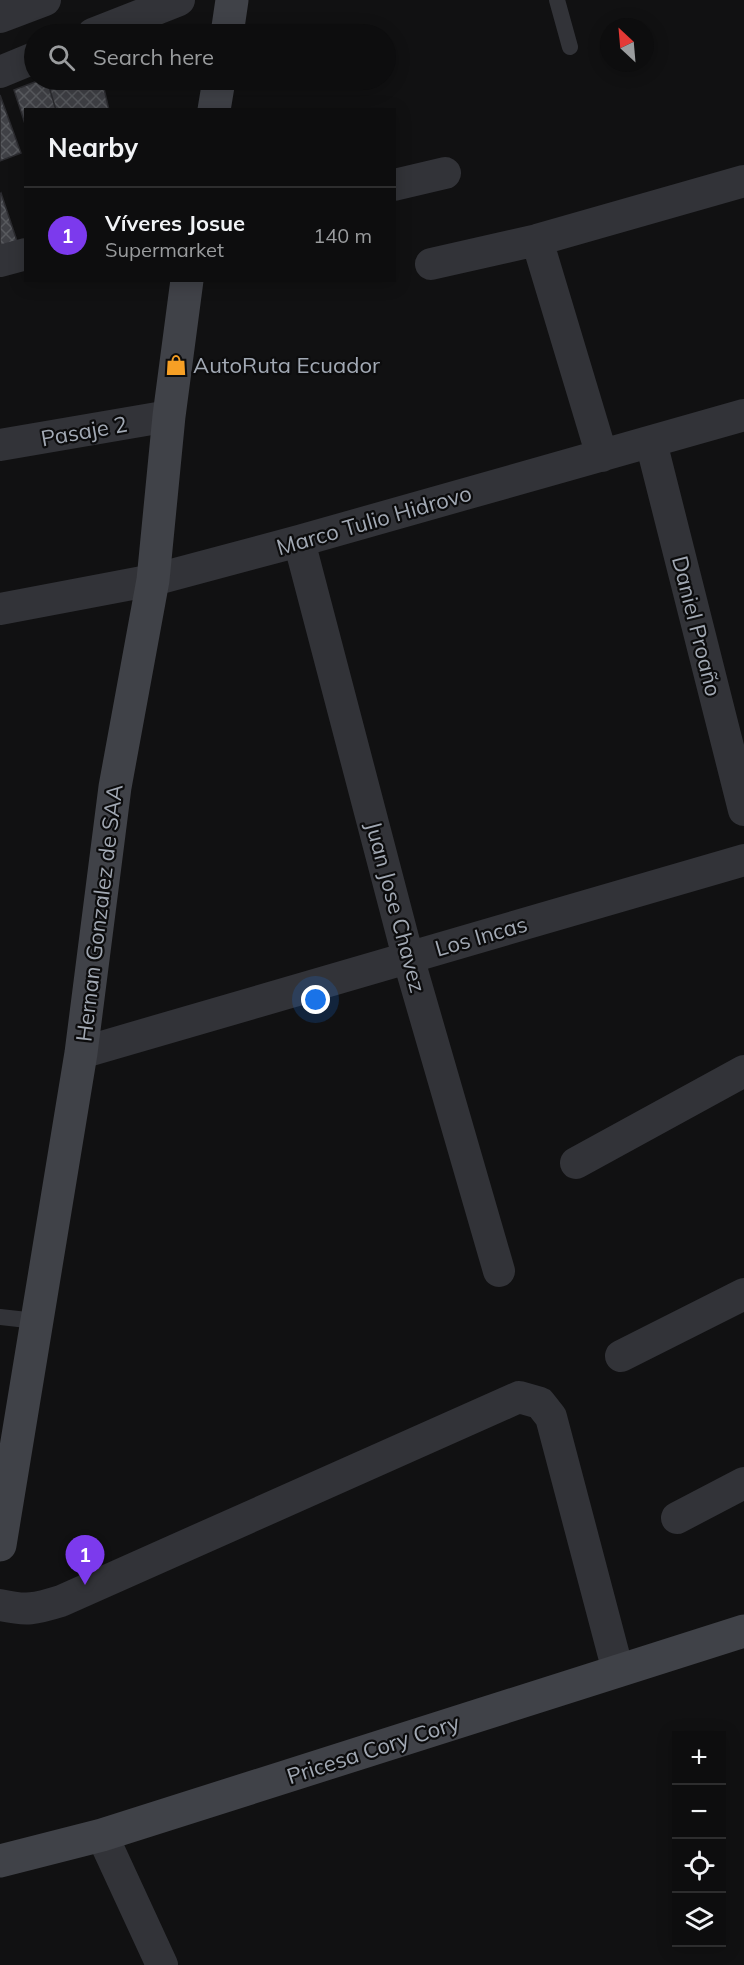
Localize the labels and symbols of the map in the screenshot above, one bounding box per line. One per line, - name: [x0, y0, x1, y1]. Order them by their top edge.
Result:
- north arrow: [600, 18, 654, 72]
- place label: AutoRuta Ecuador: [193, 351, 380, 379]
- shop icon: AutoRuta Ecuador: [164, 353, 188, 377]
- street label: Pasaje 2: [39, 410, 129, 452]
- street label: Marco Tulio Hidrovo: [273, 479, 475, 561]
- street label: Daniel Proaño: [666, 553, 728, 699]
- street label: Hernan Gonzalez de SAA: [69, 783, 129, 1043]
- street label: Juan Jose Chavez: [360, 818, 432, 996]
- street label: Los Incas: [432, 910, 530, 962]
- your location: [301, 985, 330, 1014]
- pin: 1: [66, 1536, 104, 1585]
- street label: Pricesa Cory Cory: [283, 1708, 463, 1790]

